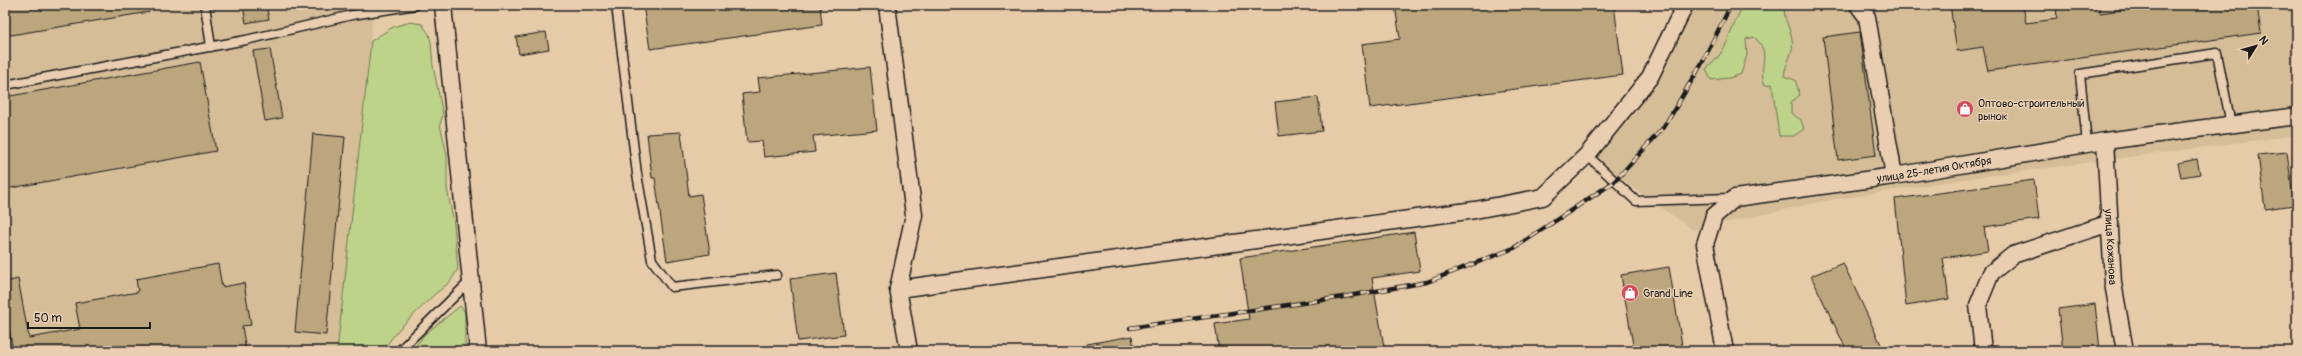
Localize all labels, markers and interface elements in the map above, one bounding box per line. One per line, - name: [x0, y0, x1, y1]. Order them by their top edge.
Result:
- north arrow: [2236, 26, 2276, 66]
- text: N: [2256, 33, 2271, 48]
- place label: Оптово-строительный рынок: [1978, 97, 2085, 123]
- shop icon: Оптово-строительный рынок: [1955, 99, 1975, 119]
- street label: улица 25-летия Октября: [1875, 153, 1992, 185]
- street label: улица Кожанова: [2102, 207, 2120, 285]
- shop icon: Grand Line: [1620, 283, 1640, 303]
- place label: Grand Line: [1643, 287, 1693, 300]
- scale bar: [28, 304, 150, 330]
- text: 50 m: [34, 311, 62, 326]

